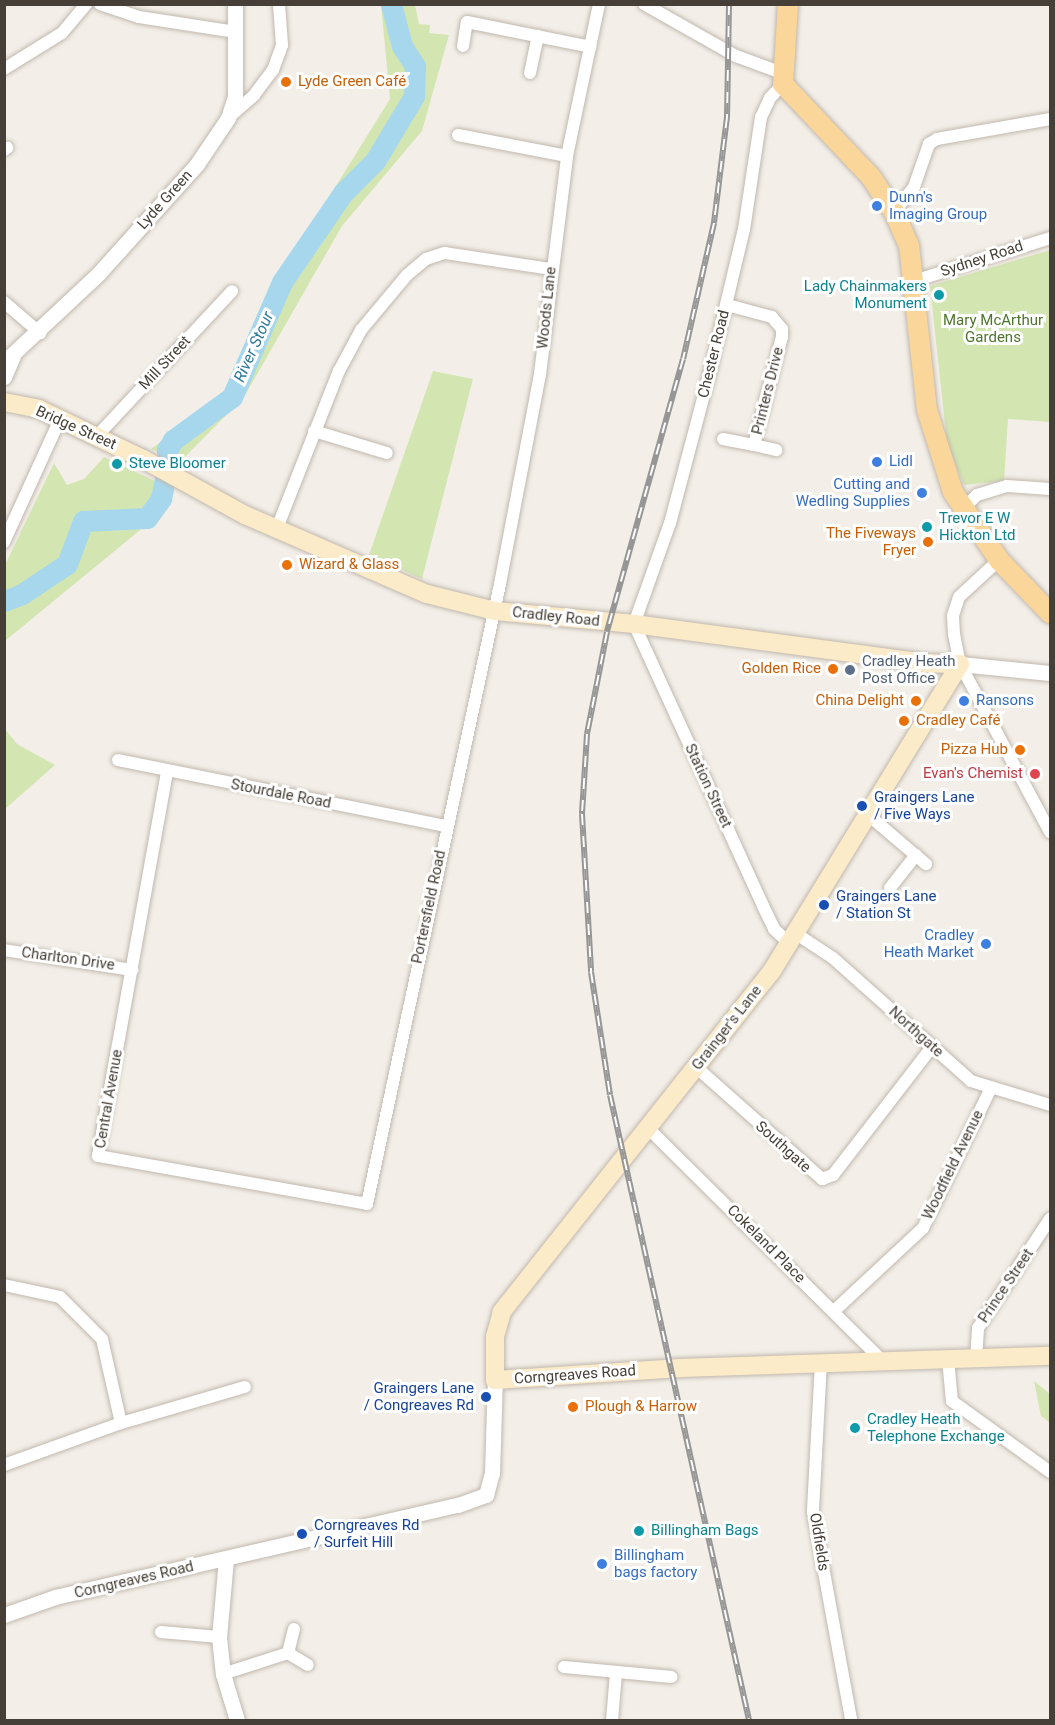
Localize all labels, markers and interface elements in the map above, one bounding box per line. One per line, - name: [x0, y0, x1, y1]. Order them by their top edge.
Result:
- place label: Lyde Green Café: [298, 73, 406, 91]
- marker: Lyde Green Café: [279, 75, 293, 89]
- street label: Lyde Green: [134, 167, 196, 233]
- place label: Dunn's Imaging Group: [889, 188, 987, 223]
- marker: Dunn's Imaging Group: [870, 199, 884, 213]
- street label: Sydney Road: [938, 237, 1026, 281]
- street label: Woods Lane: [534, 266, 560, 350]
- place label: Lady Chainmakers Monument: [804, 277, 927, 312]
- marker: Lady Chainmakers Monument: [932, 288, 946, 302]
- street label: Chester Road: [694, 308, 734, 400]
- water label: River Stour: [230, 309, 278, 385]
- park label: Mary McArthur Gardens: [943, 311, 1043, 346]
- street label: Mill Street: [135, 332, 195, 394]
- street label: Printers Drive: [748, 345, 788, 437]
- street label: Bridge Street: [33, 402, 119, 454]
- place label: Lidl: [889, 453, 913, 471]
- place label: Steve Bloomer: [129, 455, 226, 473]
- marker: Lidl: [870, 455, 884, 469]
- marker: Steve Bloomer: [110, 457, 124, 471]
- place label: Cutting and Wedling Supplies: [796, 475, 910, 510]
- marker: Cutting and Wedling Supplies: [915, 486, 929, 500]
- place label: Trevor E W Hickton Ltd: [939, 509, 1016, 544]
- marker: Trevor E W Hickton Ltd: [920, 520, 934, 534]
- place label: The Fiveways Fryer: [826, 524, 916, 559]
- marker: The Fiveways Fryer: [921, 535, 935, 549]
- place label: Wizard & Glass: [299, 556, 399, 574]
- marker: Wizard & Glass: [280, 558, 294, 572]
- street label: Cradley Road: [511, 603, 601, 631]
- place label: Cradley Heath Post Office: [862, 652, 955, 687]
- place label: Golden Rice: [741, 660, 821, 678]
- marker: Golden Rice: [826, 662, 840, 676]
- marker: Cradley Heath Post Office: [843, 663, 857, 677]
- place label: China Delight: [815, 692, 904, 710]
- place label: Ransons: [976, 692, 1034, 710]
- marker: China Delight: [909, 694, 923, 708]
- marker: Ransons: [957, 694, 971, 708]
- place label: Cradley Café: [916, 712, 1000, 730]
- marker: Cradley Café: [897, 714, 911, 728]
- street label: Station Street: [681, 741, 735, 831]
- place label: Pizza Hub: [941, 741, 1008, 759]
- marker: Pizza Hub: [1013, 743, 1027, 757]
- place label: Evan's Chemist: [923, 765, 1023, 783]
- marker: Evan's Chemist: [1028, 767, 1042, 781]
- street label: Stourdale Road: [229, 775, 333, 813]
- place label: Graingers Lane / Five Ways: [874, 788, 974, 823]
- marker: Graingers Lane / Five Ways: [855, 799, 869, 813]
- street label: Portersfield Road: [408, 849, 450, 965]
- place label: Graingers Lane / Station St: [836, 887, 936, 922]
- marker: Graingers Lane / Station St: [817, 898, 831, 912]
- place label: Cradley Heath Market: [884, 926, 974, 961]
- marker: Cradley Heath Market: [979, 937, 993, 951]
- street label: Charlton Drive: [20, 944, 116, 974]
- street label: Grainger's Lane: [688, 982, 766, 1074]
- street label: Northgate: [885, 1003, 947, 1061]
- street label: Central Avenue: [91, 1048, 127, 1150]
- street label: Woodfield Avenue: [919, 1107, 987, 1223]
- street label: Southgate: [752, 1117, 814, 1177]
- street label: Cokeland Place: [723, 1201, 809, 1287]
- street label: Prince Street: [975, 1245, 1037, 1327]
- street label: Corngreaves Road: [513, 1362, 637, 1388]
- place label: Graingers Lane / Congreaves Rd: [364, 1379, 474, 1414]
- marker: Graingers Lane / Congreaves Rd: [479, 1390, 493, 1404]
- place label: Plough & Harrow: [585, 1398, 697, 1416]
- marker: Plough & Harrow: [566, 1400, 580, 1414]
- place label: Cradley Heath Telephone Exchange: [867, 1410, 1005, 1445]
- marker: Cradley Heath Telephone Exchange: [848, 1421, 862, 1435]
- street label: Oldfields: [806, 1512, 832, 1572]
- place label: Corngreaves Rd / Surfeit Hill: [314, 1516, 419, 1551]
- place label: Billingham Bags: [651, 1522, 759, 1540]
- marker: Billingham Bags: [632, 1524, 646, 1538]
- marker: Corngreaves Rd / Surfeit Hill: [295, 1527, 309, 1541]
- place label: Billingham bags factory: [614, 1546, 697, 1581]
- marker: Billingham bags factory: [595, 1557, 609, 1571]
- street label: Corngreaves Road: [73, 1558, 195, 1602]

